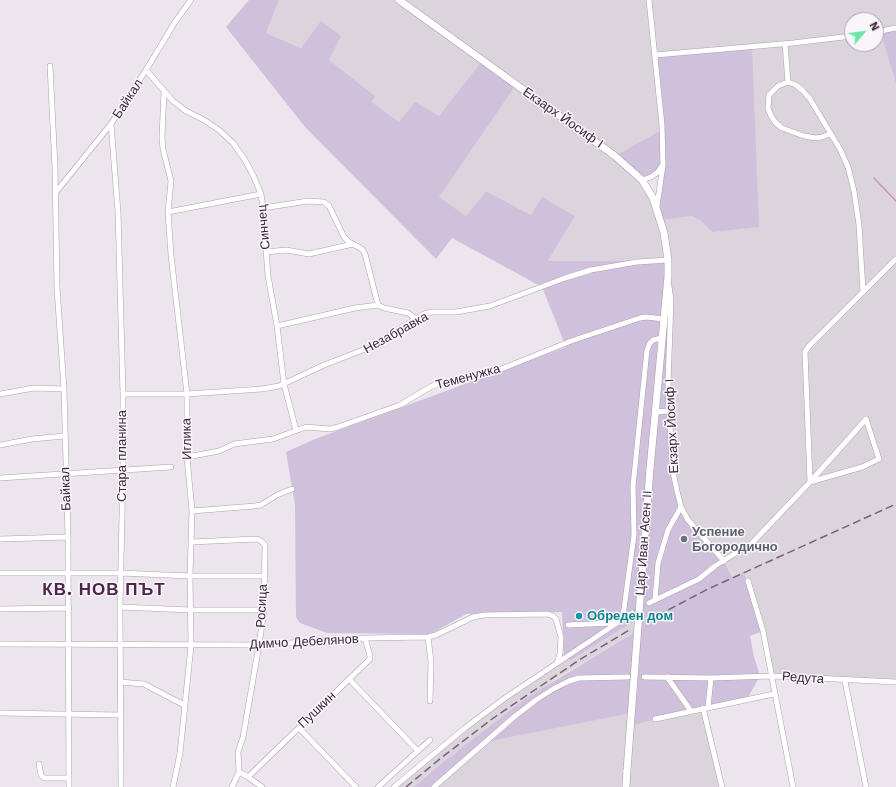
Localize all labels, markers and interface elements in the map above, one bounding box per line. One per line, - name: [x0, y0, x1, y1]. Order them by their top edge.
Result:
- north arrow: [844, 12, 884, 52]
- text: N: [866, 20, 882, 33]
- street label: Байкал: [110, 76, 146, 122]
- street label: Екзарх Йосиф I: [520, 84, 606, 152]
- street label: Синчец: [254, 204, 274, 250]
- street label: Незабравка: [361, 309, 431, 357]
- street label: Теменужка: [434, 361, 502, 393]
- street label: Екзарх Йосиф I: [662, 378, 682, 474]
- street label: Стара планина: [114, 410, 130, 502]
- street label: Иглика: [179, 418, 195, 460]
- street label: Байкал: [57, 467, 75, 511]
- street label: Цар Иван Асен II: [633, 490, 655, 596]
- place label: Успение Богородично: [692, 524, 778, 555]
- marker: Успение Богородично: [679, 534, 689, 544]
- district label: КВ. НОВ ПЪТ: [42, 580, 166, 600]
- street label: Росица: [253, 584, 271, 628]
- place label: Обреден дом: [587, 608, 673, 624]
- marker: Обреден дом: [574, 611, 584, 621]
- street label: Димчо Дебелянов: [249, 631, 359, 653]
- street label: Редута: [781, 669, 825, 687]
- street label: Пушкин: [295, 688, 339, 732]

